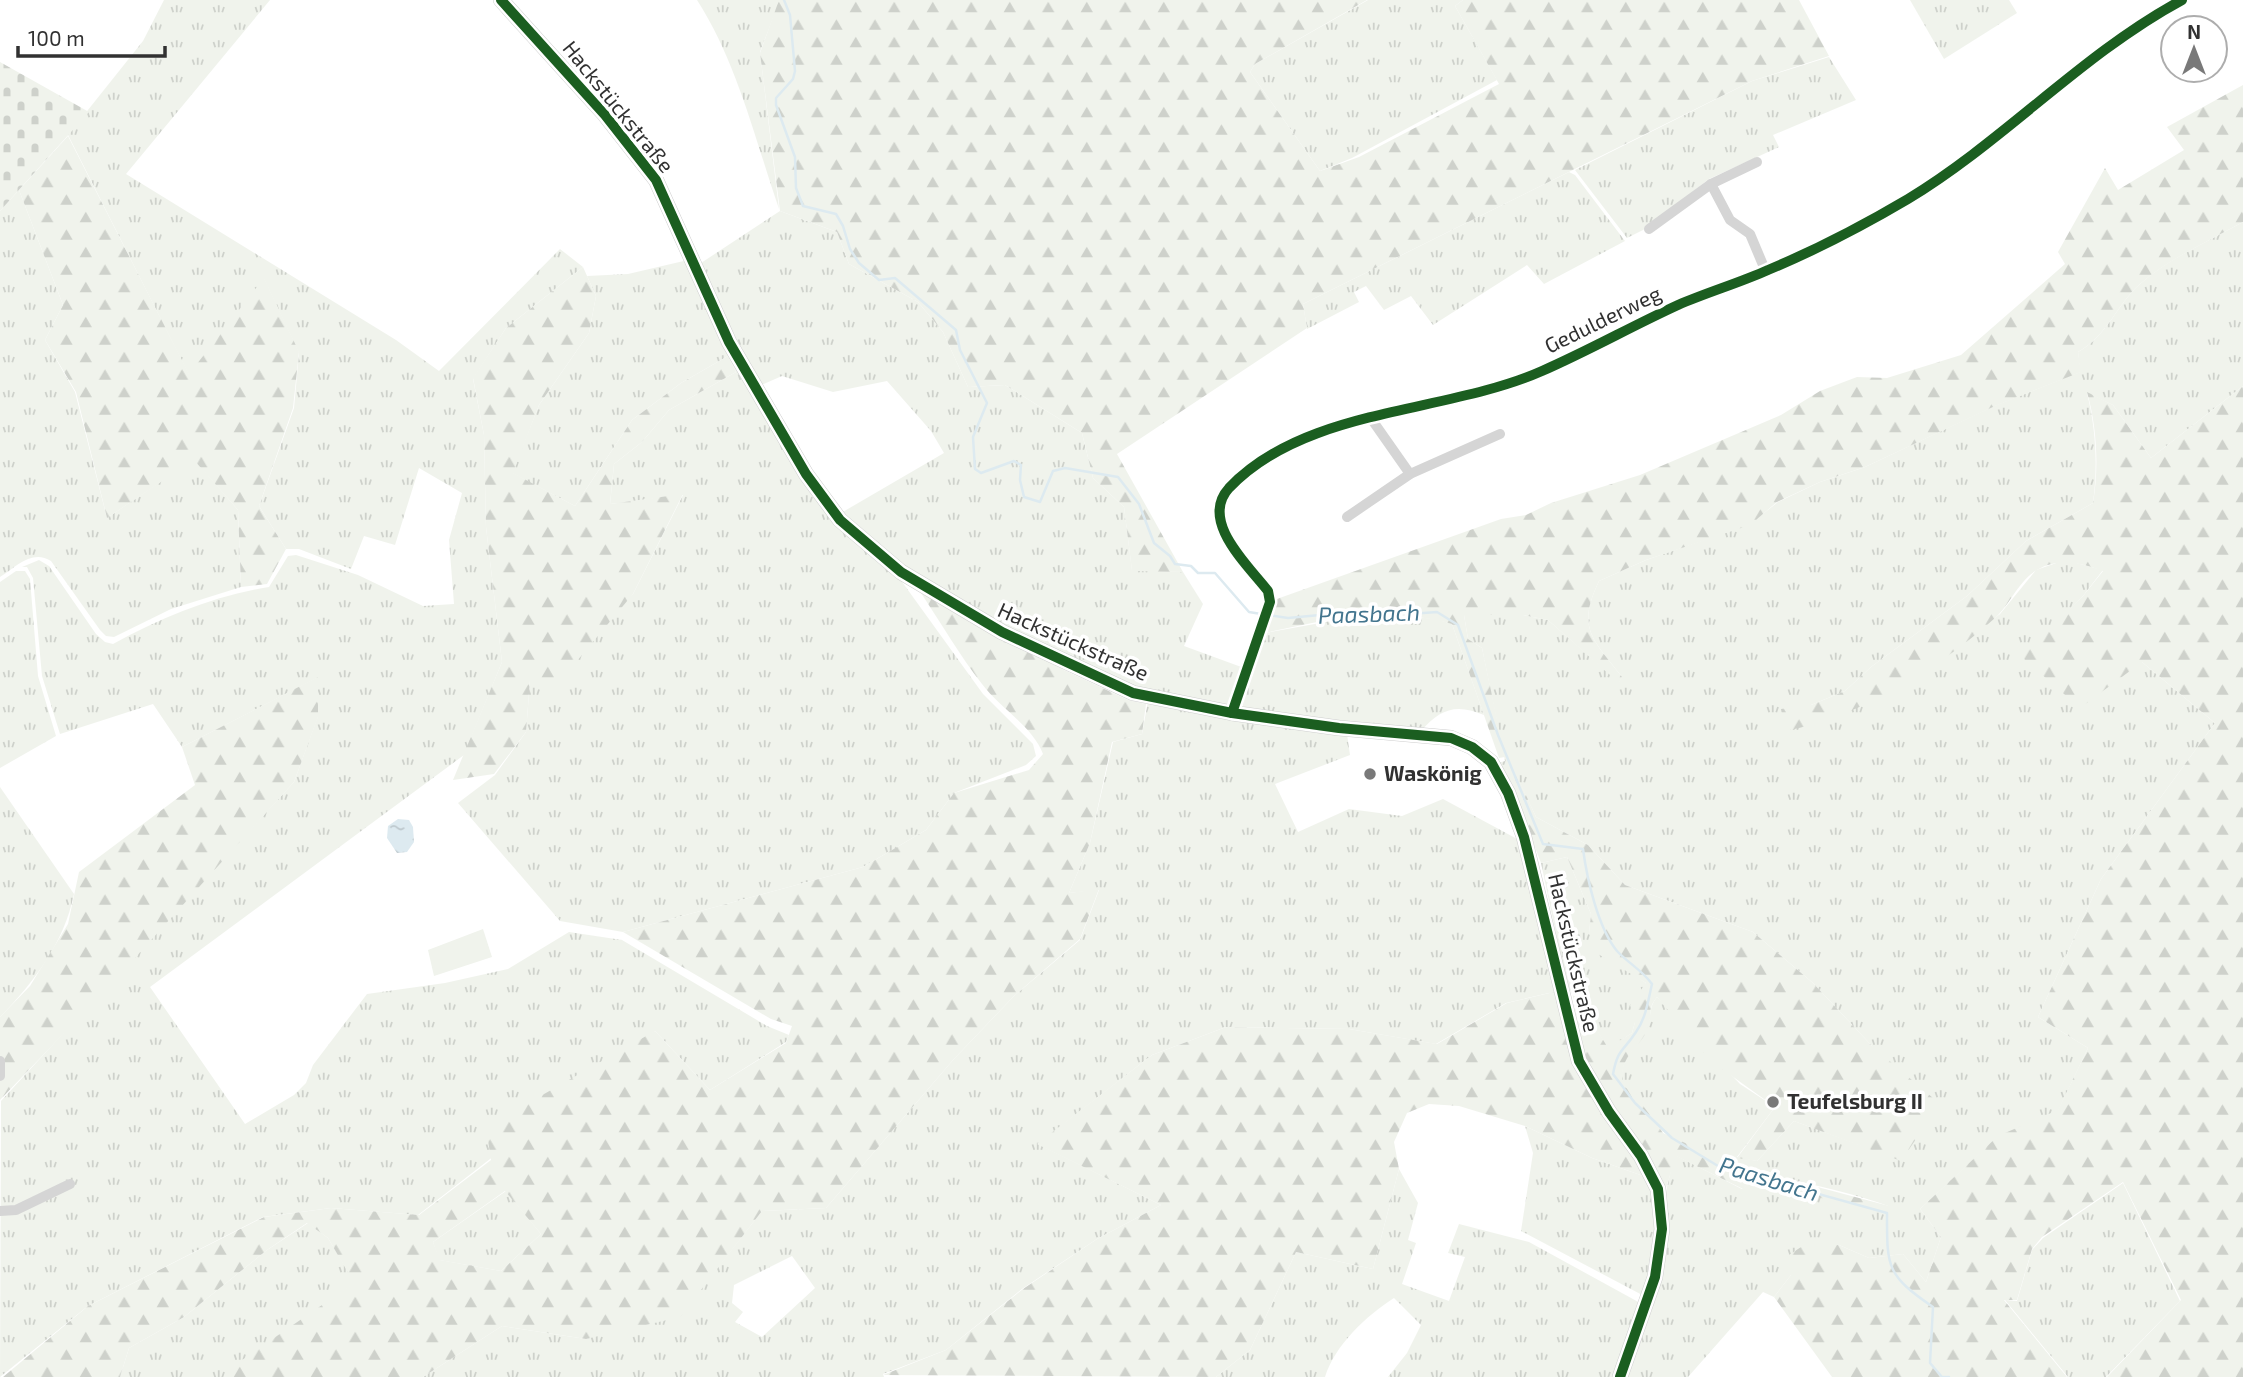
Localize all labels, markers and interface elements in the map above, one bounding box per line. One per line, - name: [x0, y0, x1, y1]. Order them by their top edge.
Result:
- scale bar: [18, 14, 164, 58]
- north arrow: [2159, 14, 2229, 84]
- text: N: [2187, 20, 2201, 43]
- text: 100 m: [28, 25, 85, 50]
- street label: Hackstückstraße: [558, 35, 680, 177]
- street label: Gedulderweg: [1540, 280, 1665, 358]
- street label: Hackstückstraße: [994, 596, 1153, 685]
- water label: Paasbach: [1317, 597, 1421, 629]
- place label: Waskönig: [1384, 760, 1482, 785]
- marker: Waskönig: [1362, 766, 1378, 782]
- street label: Hackstückstraße: [1544, 871, 1605, 1034]
- place label: Teufelsburg II: [1787, 1088, 1923, 1113]
- marker: Teufelsburg II: [1765, 1094, 1781, 1110]
- water label: Paasbach: [1716, 1150, 1822, 1206]

